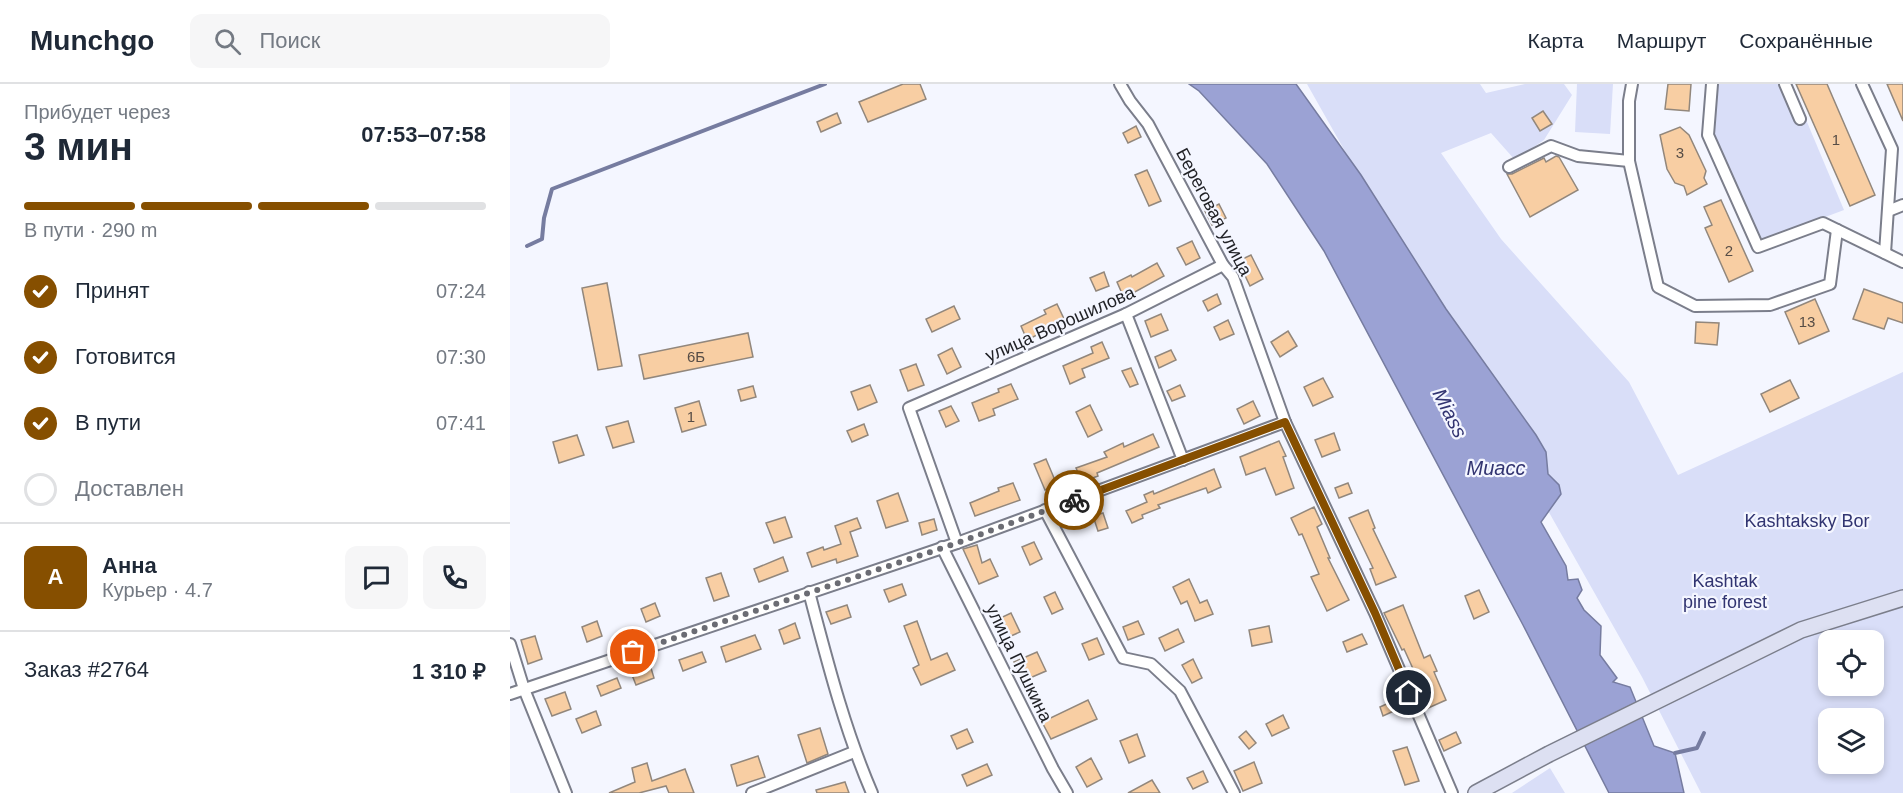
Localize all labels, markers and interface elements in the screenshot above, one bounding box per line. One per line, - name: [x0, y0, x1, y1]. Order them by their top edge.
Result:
- search box: [190, 14, 610, 68]
- text: Munchgo: [30, 25, 154, 56]
- icon: search: [211, 25, 244, 58]
- text: Поиск: [259, 28, 320, 53]
- text: Карта: [1528, 29, 1584, 52]
- text: Маршрут: [1617, 29, 1706, 52]
- text: Сохранённые: [1739, 29, 1873, 52]
- text: Прибудет через: [24, 101, 170, 123]
- text: 07:53–07:58: [361, 122, 486, 147]
- text: 3 мин: [24, 125, 133, 168]
- house number: 1: [1832, 131, 1840, 148]
- house number: 3: [1676, 144, 1684, 161]
- street label: Береговая улица: [1172, 145, 1257, 280]
- text: В пути · 290 m: [24, 219, 157, 241]
- house number: 2: [1725, 242, 1733, 259]
- icon: check: [24, 275, 57, 308]
- text: Принят: [75, 278, 149, 303]
- text: 07:24: [436, 280, 486, 302]
- street label: улица Ворошилова: [982, 282, 1139, 366]
- house number: 13: [1799, 313, 1815, 330]
- icon: check: [24, 341, 57, 374]
- text: Готовится: [75, 344, 176, 369]
- text: 07:30: [436, 346, 486, 368]
- house number: 6Б: [687, 348, 705, 365]
- water label: Miass: [1428, 385, 1472, 441]
- icon: check: [24, 407, 57, 440]
- house number: 1: [687, 408, 695, 425]
- text: В пути: [75, 410, 141, 435]
- text: 07:41: [436, 412, 486, 434]
- water label: Миасс: [1467, 457, 1525, 479]
- courier: [1044, 470, 1104, 530]
- text: Доставлен: [75, 476, 184, 501]
- icon: bike: [1058, 484, 1091, 517]
- park label: Kashtaksky Bor: [1744, 511, 1870, 531]
- button: chat: [345, 546, 408, 609]
- button: phone: [423, 546, 486, 609]
- text: Анна: [102, 553, 157, 578]
- text: А: [48, 564, 63, 589]
- park label: Kashtak pine forest: [1683, 571, 1767, 612]
- text: Курьер · 4.7: [102, 579, 213, 601]
- street label: улица Пушкина: [982, 601, 1057, 726]
- pin: [607, 626, 658, 677]
- map controls: [1818, 630, 1884, 774]
- button: locate: [1818, 630, 1884, 696]
- icon: bag: [616, 635, 649, 668]
- text: Заказ #2764: [24, 657, 149, 682]
- text: 1 310 ₽: [412, 659, 486, 684]
- pin: [1383, 667, 1434, 718]
- icon: home: [1392, 676, 1425, 709]
- button: layers: [1818, 708, 1884, 774]

